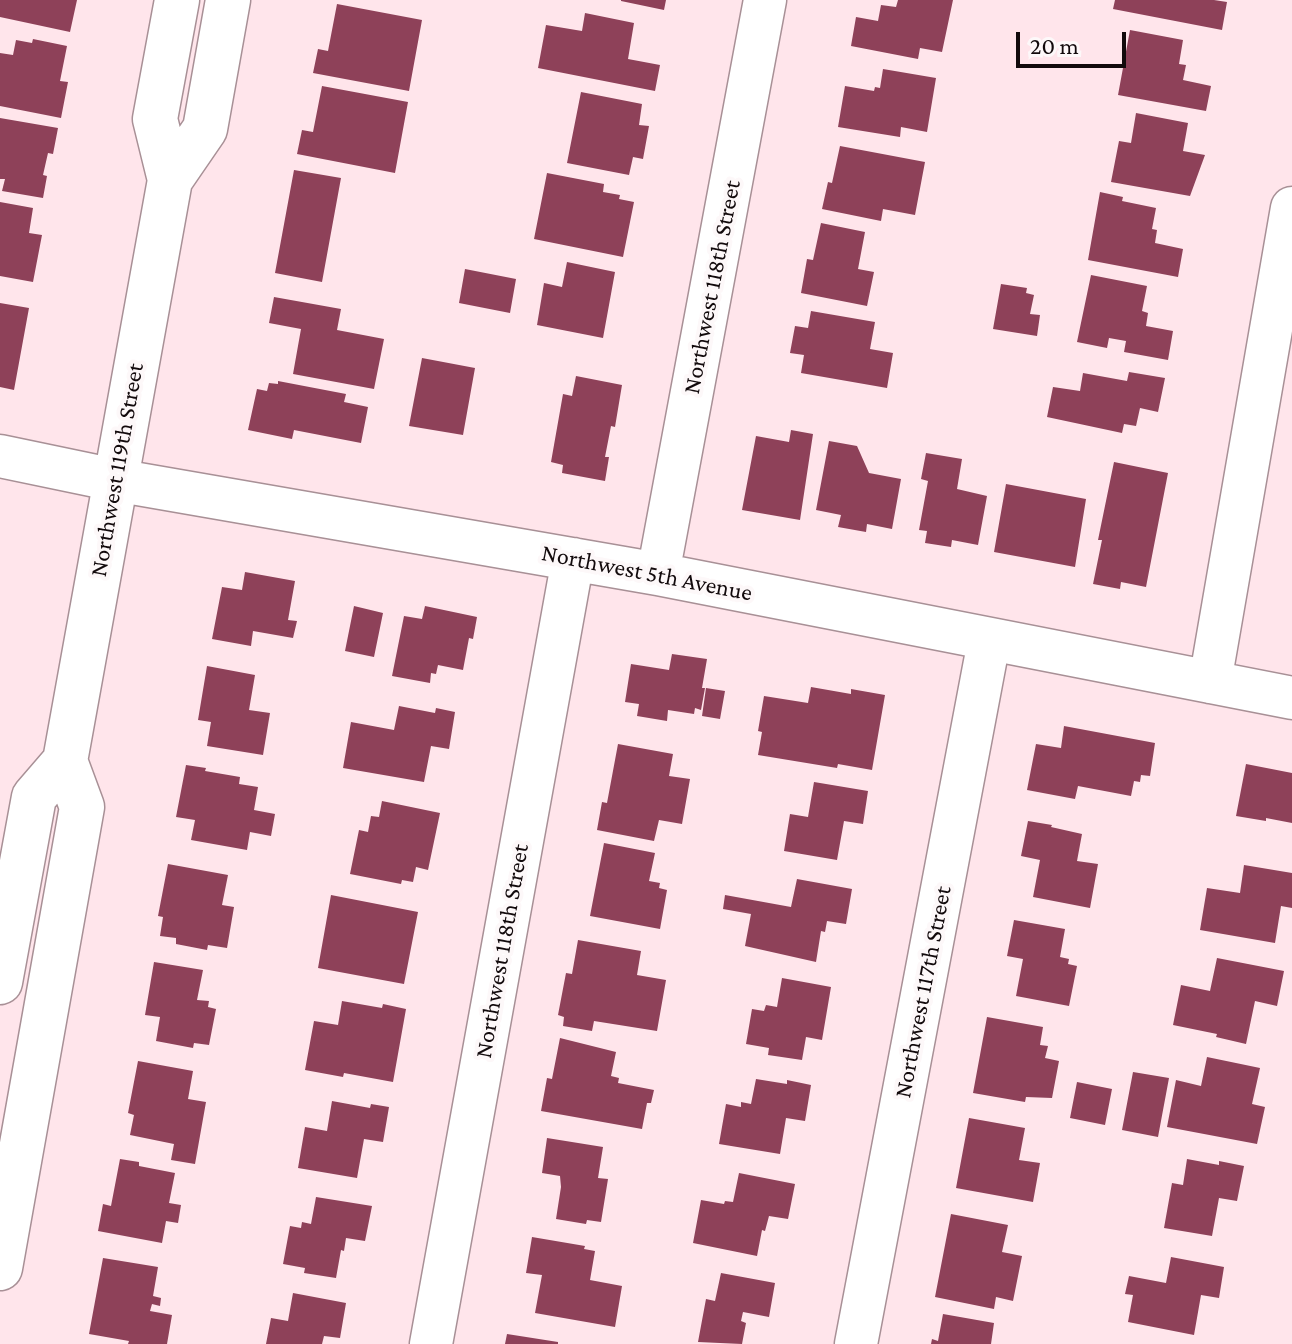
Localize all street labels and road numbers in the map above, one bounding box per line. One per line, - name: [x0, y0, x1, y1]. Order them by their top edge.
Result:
- street label: Northwest 118th Street: [677, 178, 747, 396]
- street label: Northwest 119th Street: [84, 361, 150, 579]
- street label: Northwest 5th Avenue: [539, 538, 755, 608]
- street label: Northwest 118th Street: [469, 842, 535, 1060]
- street label: Northwest 117th Street: [888, 884, 958, 1100]

